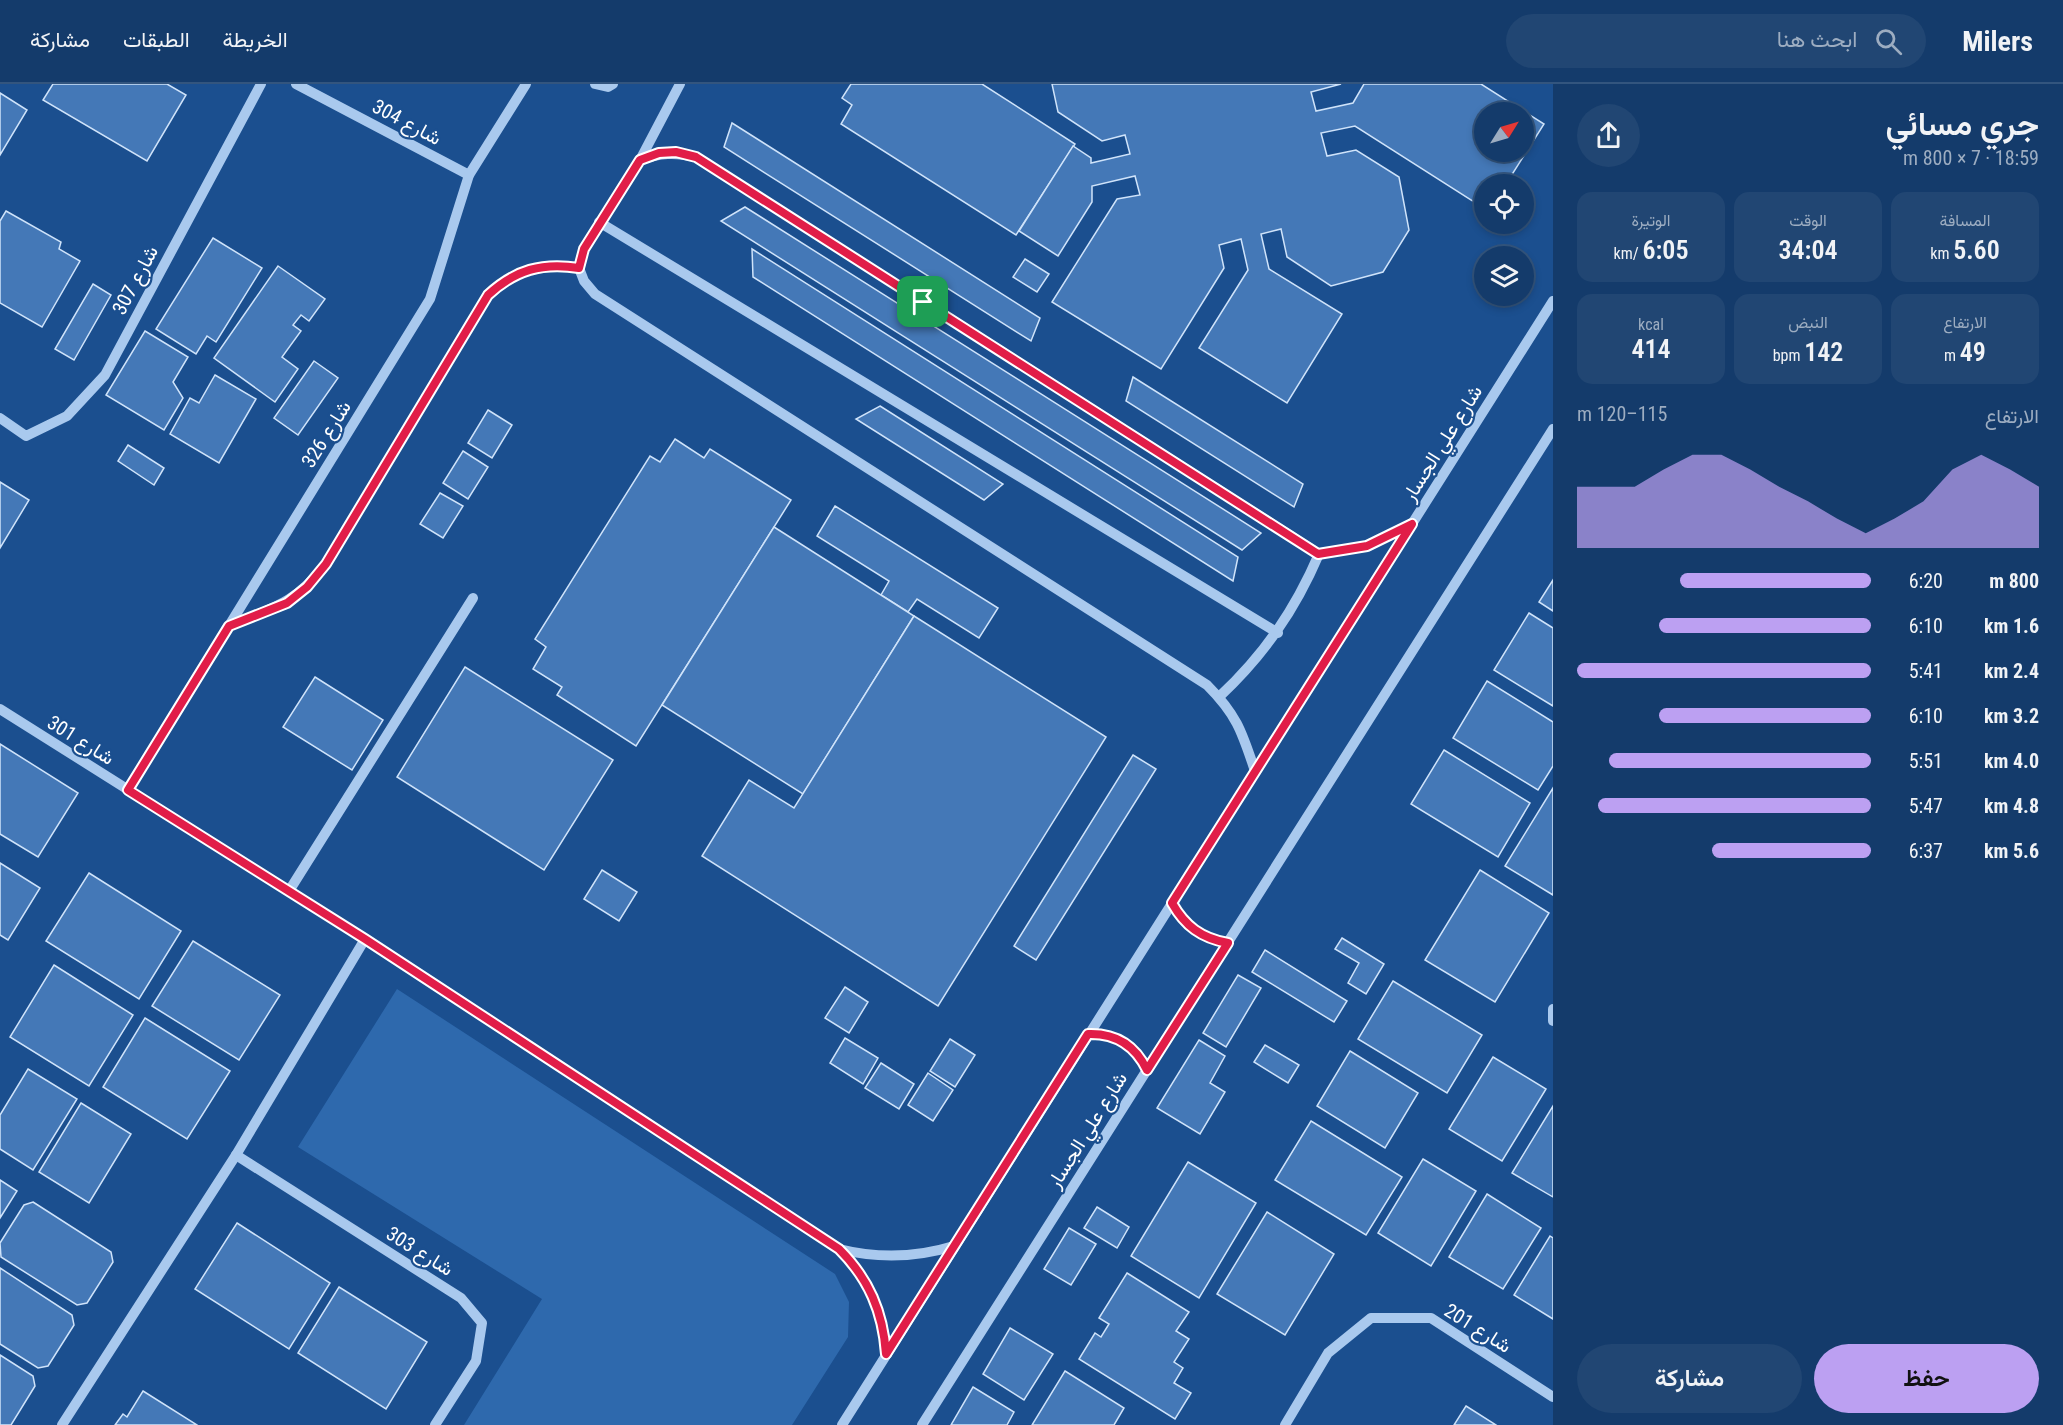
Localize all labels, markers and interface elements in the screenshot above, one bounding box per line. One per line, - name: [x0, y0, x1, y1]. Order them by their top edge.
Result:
- search box: [1506, 14, 1926, 68]
- icon: search: [1872, 25, 1905, 58]
- text: Milers: [1962, 25, 2033, 58]
- text: ابحث هنا: [1777, 27, 1857, 52]
- text: مشاركة: [30, 28, 90, 52]
- text: الطبقات: [123, 28, 190, 52]
- text: الخريطة: [223, 28, 288, 52]
- street label: شارع 304: [368, 94, 446, 152]
- north arrow: [1474, 102, 1534, 162]
- map controls: [1474, 102, 1534, 306]
- button: share: [1577, 104, 1640, 167]
- text: جري مسائي: [1886, 104, 2039, 143]
- text: 18:59 · 7 × 800 m: [1903, 146, 2039, 170]
- button: locate: [1474, 174, 1534, 234]
- text: الوتيرة: [1631, 211, 1671, 230]
- text: الوقت: [1789, 211, 1827, 230]
- text: المسافة: [1940, 211, 1990, 230]
- text: 6:05: [1642, 235, 1688, 265]
- text: 34:04: [1778, 235, 1838, 265]
- text: 5.60: [1953, 235, 2000, 265]
- street label: شارع 307: [107, 241, 165, 319]
- text: /km: [1614, 244, 1642, 263]
- text: km: [1930, 244, 1953, 263]
- button: layers: [1474, 246, 1534, 306]
- pin: [897, 276, 948, 327]
- icon: arrive: [906, 285, 939, 318]
- text: النبض: [1788, 313, 1828, 332]
- text: الارتفاع: [1943, 313, 1987, 332]
- text: kcal: [1638, 315, 1664, 334]
- text: 414: [1631, 334, 1671, 364]
- text: 142: [1804, 337, 1843, 367]
- text: 49: [1960, 337, 1986, 367]
- text: bpm: [1773, 346, 1804, 365]
- text: m: [1944, 346, 1960, 365]
- street label: شارع علي الجسار: [1396, 381, 1491, 509]
- street label: شارع 326: [296, 396, 358, 473]
- text: 115–120 m: [1577, 402, 1667, 426]
- text: الارتفاع: [1985, 404, 2039, 428]
- text: 6:20: [1909, 569, 1943, 593]
- text: 800 m: [1989, 569, 2039, 593]
- text: 6:10: [1909, 614, 1943, 638]
- text: 1.6 km: [1984, 614, 2039, 638]
- text: 5:41: [1909, 659, 1943, 683]
- text: 2.4 km: [1984, 659, 2039, 683]
- text: 6:10: [1909, 704, 1943, 728]
- text: 3.2 km: [1984, 704, 2039, 728]
- street label: شارع 301: [42, 710, 119, 772]
- text: 5:51: [1909, 749, 1943, 773]
- text: 4.0 km: [1984, 749, 2039, 773]
- text: 5:47: [1909, 794, 1943, 818]
- text: 4.8 km: [1984, 794, 2039, 818]
- text: 6:37: [1909, 839, 1943, 863]
- text: 5.6 km: [1984, 839, 2039, 863]
- street label: شارع علي الجسار: [1041, 1068, 1136, 1196]
- street label: شارع 303: [381, 1221, 458, 1283]
- street label: شارع 201: [1439, 1298, 1516, 1360]
- button: مشاركة: [1577, 1344, 1802, 1413]
- button: حفظ: [1814, 1344, 2039, 1413]

